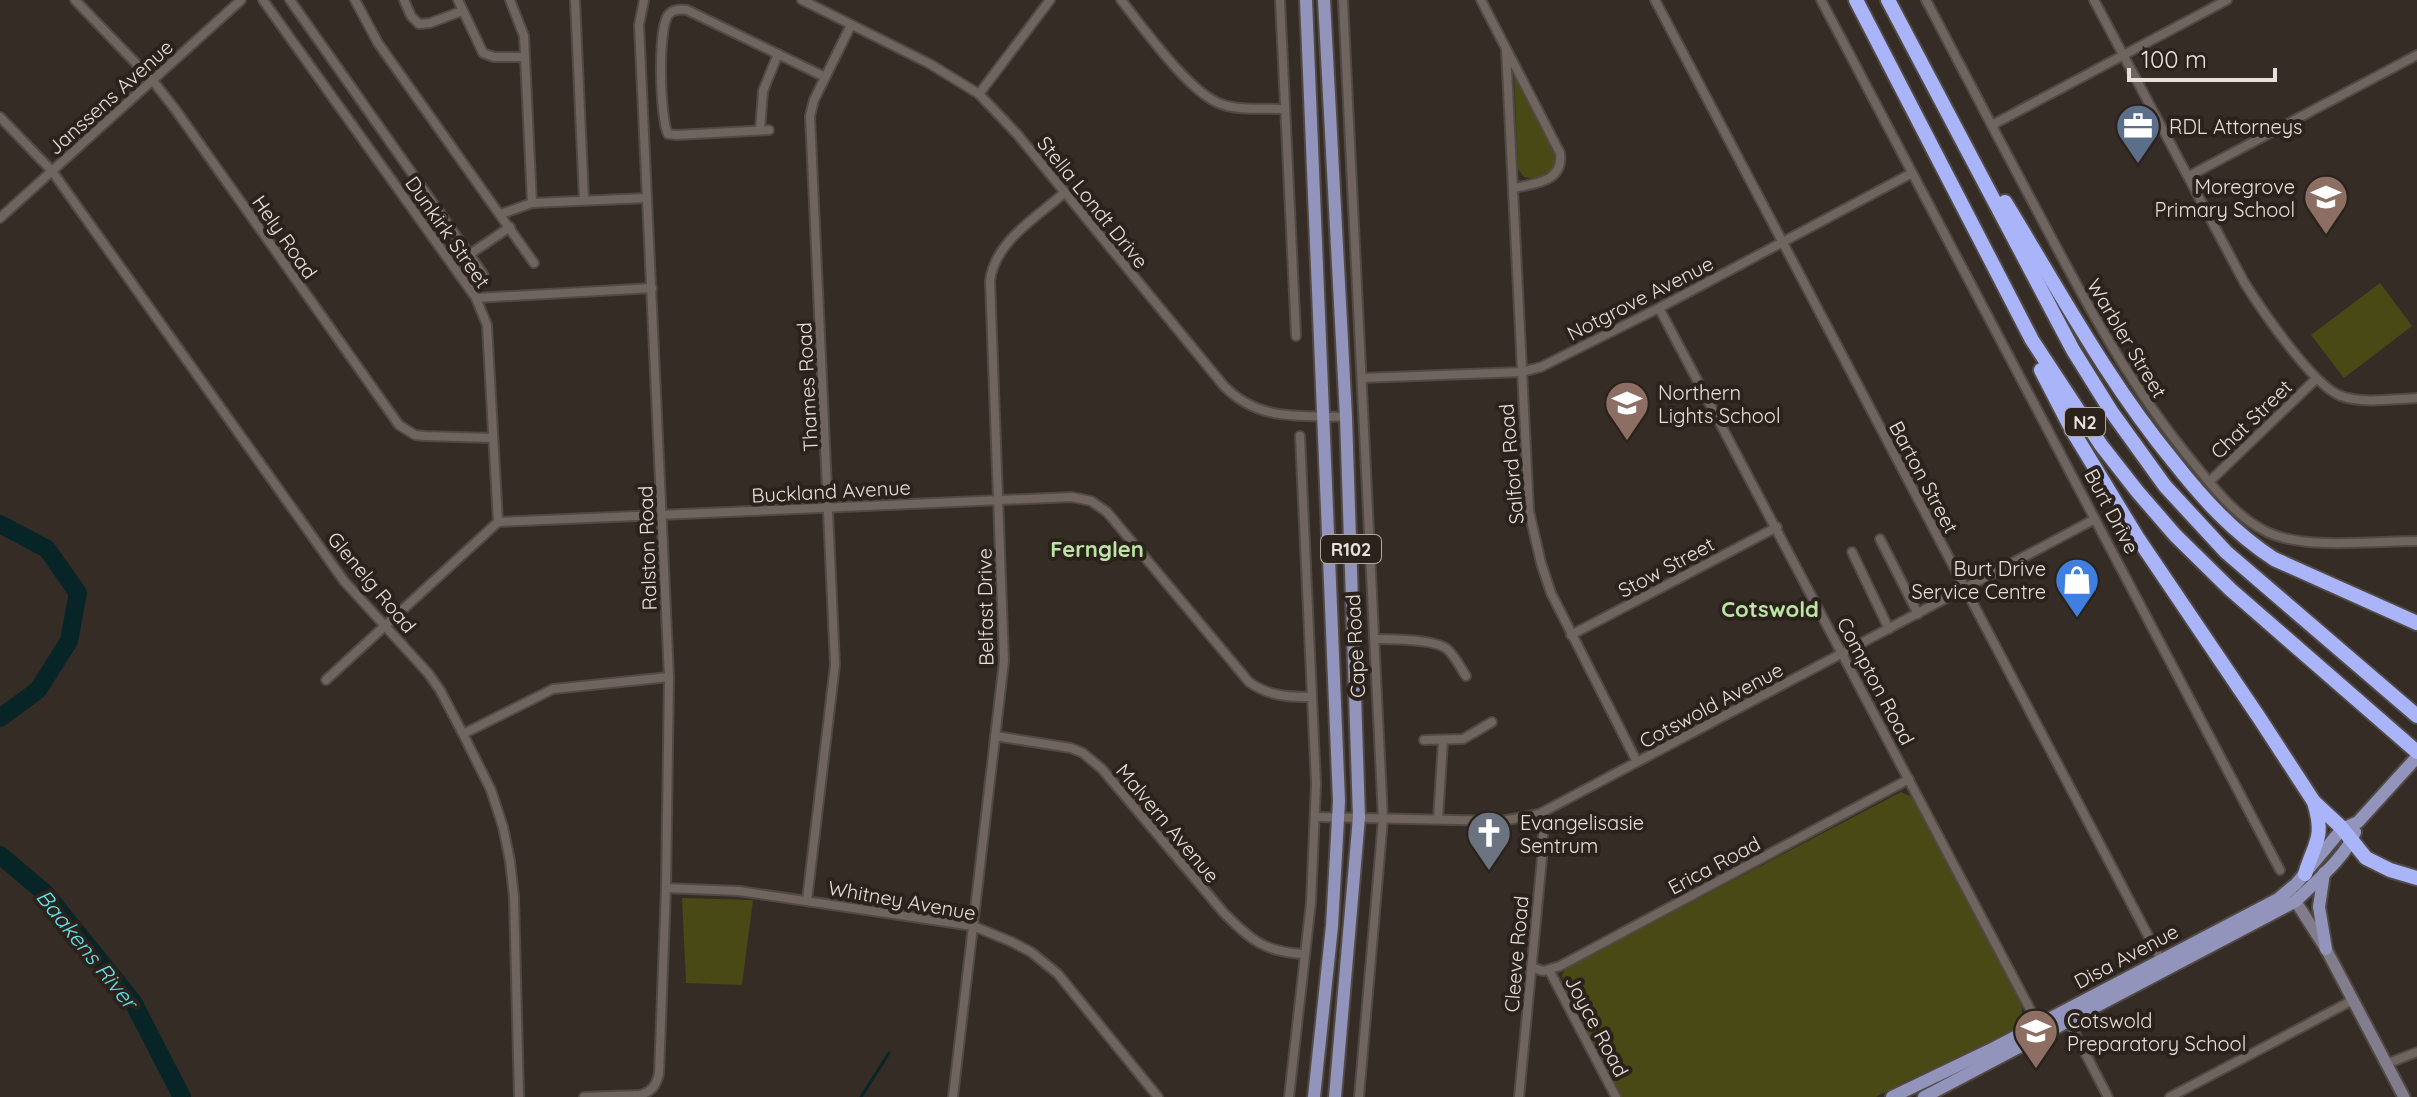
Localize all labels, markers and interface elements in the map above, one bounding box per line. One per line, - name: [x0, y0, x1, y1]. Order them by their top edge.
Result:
- scale bar: [2129, 32, 2275, 82]
- street label: Janssens Avenue: [42, 34, 178, 160]
- text: 100 m: [2141, 44, 2207, 74]
- office icon: RDL Attorneys: [2114, 102, 2162, 165]
- place label: RDL Attorneys: [2169, 114, 2302, 139]
- street label: Stella Londt Drive: [1032, 131, 1154, 273]
- street label: Dunkirk Street: [400, 171, 496, 293]
- school or university icon: Moregrove Primary School: [2302, 173, 2350, 236]
- place label: Moregrove Primary School: [2155, 174, 2295, 222]
- street label: Hely Road: [247, 190, 323, 284]
- street label: Notgrove Avenue: [1563, 250, 1717, 346]
- street label: Warbler Street: [2082, 274, 2172, 402]
- street label: Thames Road: [791, 322, 823, 452]
- street label: Chat Street: [2205, 374, 2297, 464]
- school or university icon: Northern Lights School: [1603, 379, 1651, 442]
- place label: Northern Lights School: [1658, 380, 1781, 428]
- street label: Salford Road: [1493, 403, 1529, 525]
- road number: N2: [2065, 408, 2105, 436]
- street label: Barton Street: [1884, 417, 1964, 537]
- street label: Burt Drive: [2079, 464, 2145, 558]
- street label: Buckland Avenue: [751, 474, 911, 508]
- street label: Ralston Road: [632, 485, 662, 611]
- street label: Glenelg Road: [322, 526, 422, 638]
- street label: Stow Street: [1614, 531, 1718, 603]
- district label: Fernglen: [1050, 535, 1144, 563]
- road number: R102: [1321, 535, 1381, 563]
- street label: Belfast Drive: [971, 548, 999, 666]
- place label: Burt Drive Service Centre: [1912, 556, 2046, 604]
- shop icon: Burt Drive Service Centre: [2053, 556, 2101, 619]
- street label: Cape Road: [1340, 594, 1370, 698]
- district label: Cotswold: [1721, 595, 1819, 623]
- street label: Compton Road: [1832, 613, 1920, 749]
- street label: Cotswold Avenue: [1635, 657, 1787, 753]
- street label: Malvern Avenue: [1111, 758, 1225, 888]
- church icon: Evangelisasie Sentrum: [1465, 809, 1513, 872]
- place label: Evangelisasie Sentrum: [1520, 810, 1644, 858]
- street label: Erica Road: [1664, 830, 1764, 900]
- street label: Whitney Avenue: [826, 875, 978, 925]
- water label: Baakens River: [30, 884, 145, 1016]
- street label: Cleeve Road: [1498, 895, 1534, 1013]
- street label: Disa Avenue: [2070, 918, 2182, 994]
- street label: Joyce Road: [1560, 971, 1634, 1081]
- school or university icon: Cotswold Preparatory School: [2012, 1007, 2060, 1070]
- place label: Cotswold Preparatory School: [2067, 1008, 2246, 1056]

